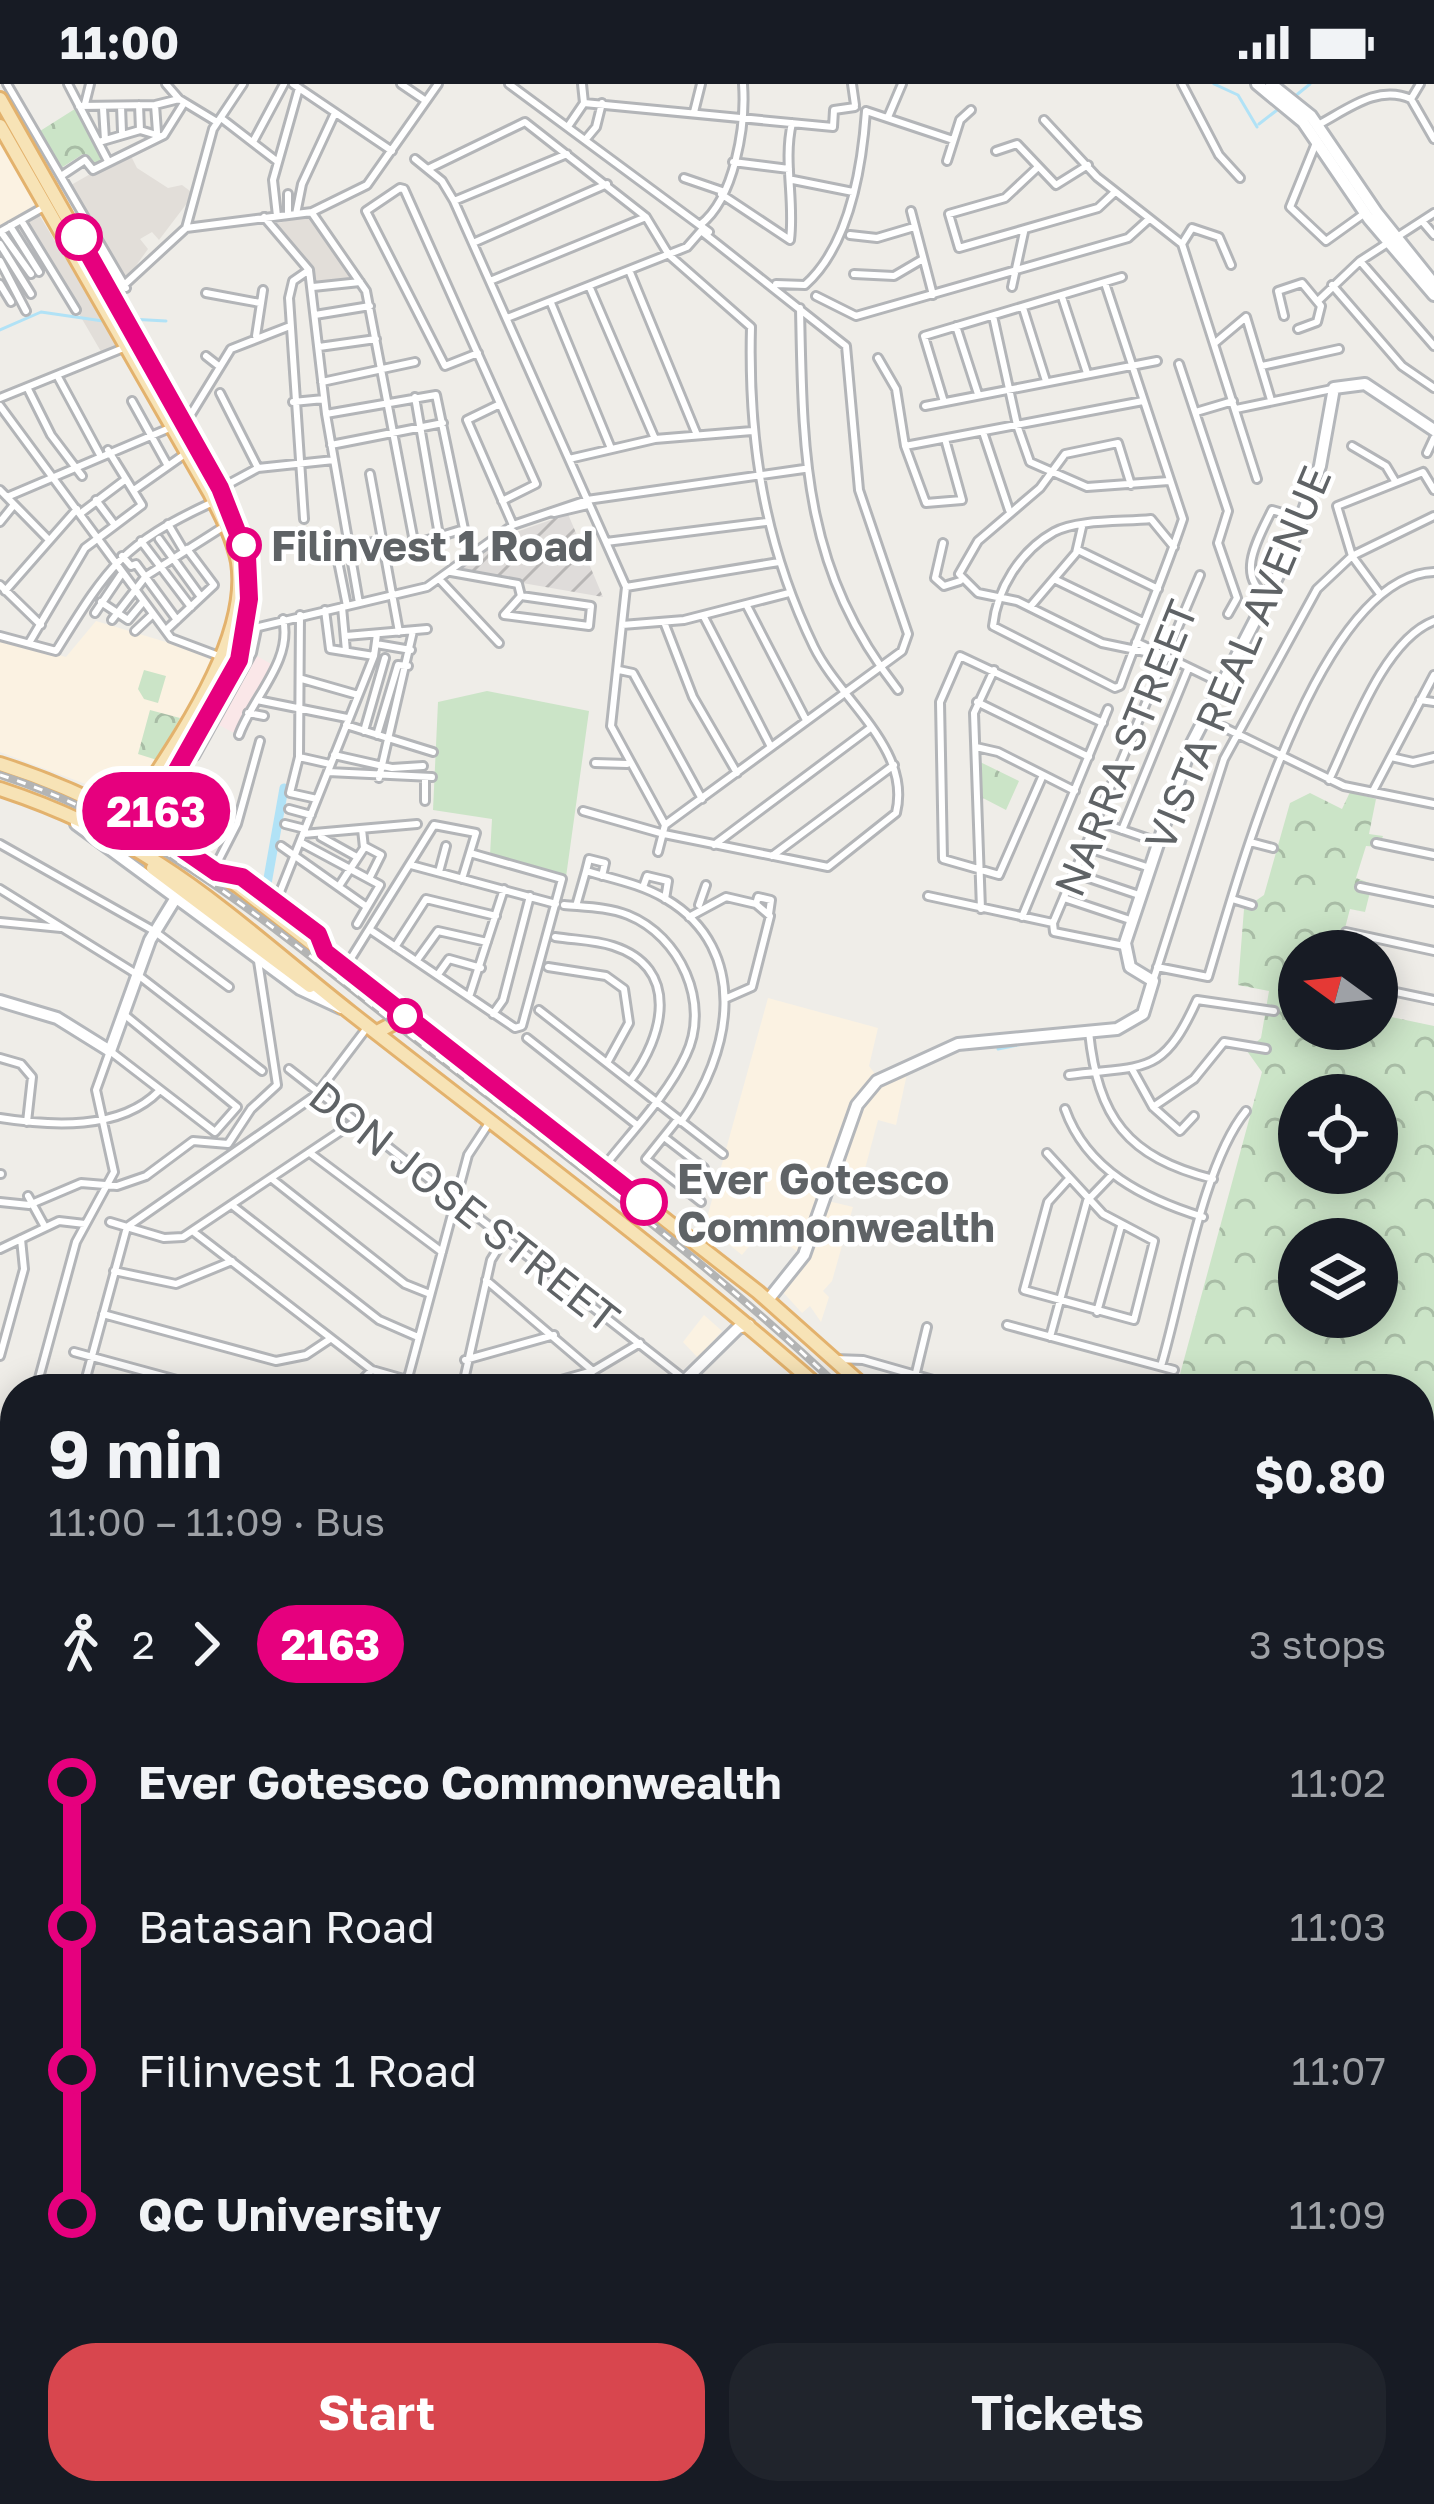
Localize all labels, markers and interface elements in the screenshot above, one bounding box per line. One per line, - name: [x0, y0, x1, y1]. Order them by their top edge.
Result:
- text: 11:00: [60, 15, 179, 69]
- unlabelled marker: [57, 215, 101, 259]
- street label: VISTA REAL AVENUE: [1133, 459, 1341, 857]
- place label: Filinvest 1 Road: [271, 520, 594, 570]
- marker: Filinvest 1 Road: [228, 529, 260, 561]
- street label: NARRA STREET: [1043, 593, 1207, 903]
- line badge: 2163: [72, 772, 240, 850]
- text: 2163: [106, 786, 206, 836]
- north arrow: [1278, 930, 1398, 1050]
- map controls: [1278, 930, 1398, 1338]
- unlabelled marker: [389, 1000, 421, 1032]
- street label: DON JOSE STREET: [300, 1070, 630, 1342]
- button: locate: [1278, 1074, 1398, 1194]
- place label: Ever Gotesco Commonwealth: [677, 1153, 995, 1251]
- marker: Ever Gotesco Commonwealth: [622, 1180, 666, 1224]
- button: layers: [1278, 1218, 1398, 1338]
- text: 9 min: [48, 1413, 222, 1493]
- text: $0.80: [1254, 1449, 1386, 1503]
- text: 11:00 – 11:09 · Bus: [48, 1498, 385, 1545]
- icon: walk: [48, 1611, 114, 1677]
- icon: forward: [173, 1611, 239, 1677]
- text: 2163: [281, 1619, 380, 1669]
- text: 2: [132, 1621, 155, 1668]
- text: 3 stops: [1249, 1621, 1386, 1668]
- text: Ever Gotesco Commonwealth: [138, 1755, 782, 1809]
- text: 11:02: [1290, 1759, 1386, 1806]
- text: Batasan Road: [138, 1899, 435, 1953]
- text: 11:03: [1289, 1903, 1386, 1950]
- text: Filinvest 1 Road: [138, 2043, 477, 2097]
- text: 11:07: [1292, 2047, 1386, 2094]
- text: QC University: [138, 2187, 441, 2241]
- text: 11:09: [1289, 2191, 1386, 2238]
- button: Start: [48, 2343, 705, 2481]
- button: Tickets: [729, 2343, 1386, 2481]

